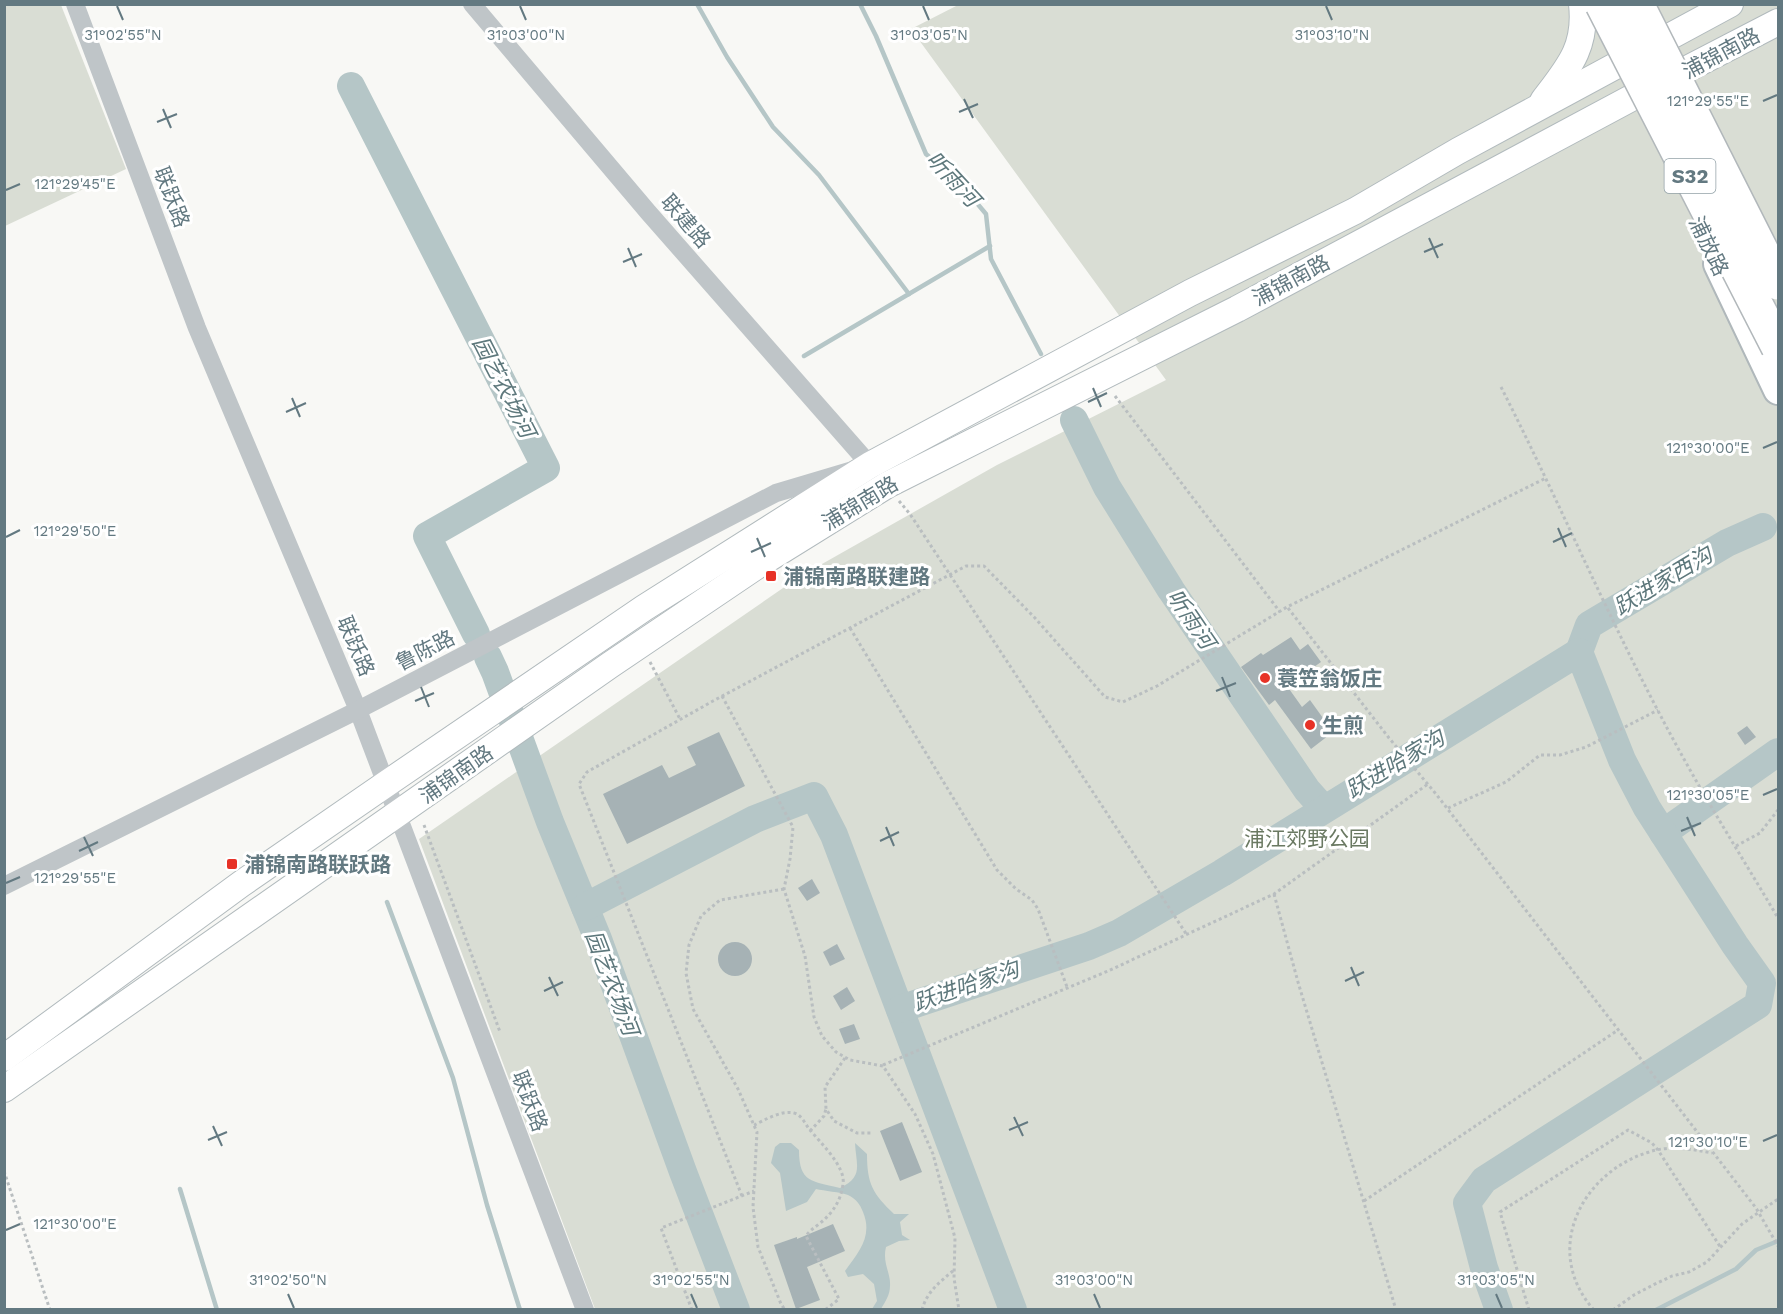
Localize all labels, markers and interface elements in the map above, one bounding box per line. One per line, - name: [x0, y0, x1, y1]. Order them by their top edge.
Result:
- street label: 浦锦南路: [1678, 22, 1764, 84]
- text: 31°02'55"N: [84, 26, 162, 44]
- text: 31°03'00"N: [487, 26, 565, 44]
- text: 31°03'05"N: [890, 26, 968, 44]
- text: 31°03'10"N: [1294, 26, 1370, 44]
- text: 121°29'55"E: [1667, 92, 1749, 110]
- water label: 听雨河: [921, 146, 987, 215]
- road number: S32: [1664, 159, 1716, 193]
- street label: 联跃路: [149, 163, 195, 231]
- text: 121°29'45"E: [34, 175, 116, 193]
- street label: 联建路: [656, 189, 716, 253]
- street label: 浦放路: [1684, 212, 1734, 280]
- street label: 浦锦南路: [1248, 249, 1334, 311]
- water label: 园艺农场河: [468, 332, 542, 445]
- text: 121°30'00"E: [1666, 439, 1750, 457]
- street label: 浦锦南路: [818, 471, 902, 535]
- text: 121°29'50"E: [34, 522, 116, 540]
- water label: 跃进家西沟: [1609, 541, 1718, 620]
- place label: 浦锦南路联建路: [783, 564, 930, 589]
- marker: 浦锦南路联建路: [764, 569, 778, 583]
- water label: 听雨河: [1162, 585, 1222, 657]
- street label: 联跃路: [332, 612, 380, 680]
- street label: 鲁陈路: [391, 625, 459, 675]
- place label: 蓑笠翁饭庄: [1277, 666, 1382, 691]
- marker: 蓑笠翁饭庄: [1258, 671, 1272, 685]
- place label: 生煎: [1322, 713, 1364, 738]
- marker: 生煎: [1303, 718, 1317, 732]
- water label: 跃进哈家沟: [1341, 724, 1450, 803]
- street label: 浦锦南路: [414, 740, 498, 808]
- text: 121°30'05"E: [1667, 786, 1749, 804]
- park label: 浦江郊野公园: [1244, 826, 1370, 851]
- place label: 浦锦南路联跃路: [244, 852, 391, 877]
- marker: 浦锦南路联跃路: [225, 857, 239, 871]
- text: 121°29'55"E: [34, 869, 116, 887]
- water label: 园艺农场河: [581, 927, 645, 1043]
- water label: 跃进哈家沟: [910, 956, 1024, 1016]
- street label: 联跃路: [507, 1067, 553, 1135]
- text: 121°30'10"E: [1668, 1133, 1748, 1151]
- text: 121°30'00"E: [33, 1215, 117, 1233]
- text: 31°02'50"N: [249, 1271, 327, 1289]
- text: 31°02'55"N: [652, 1271, 730, 1289]
- text: 31°03'00"N: [1055, 1271, 1133, 1289]
- text: 31°03'05"N: [1457, 1271, 1535, 1289]

